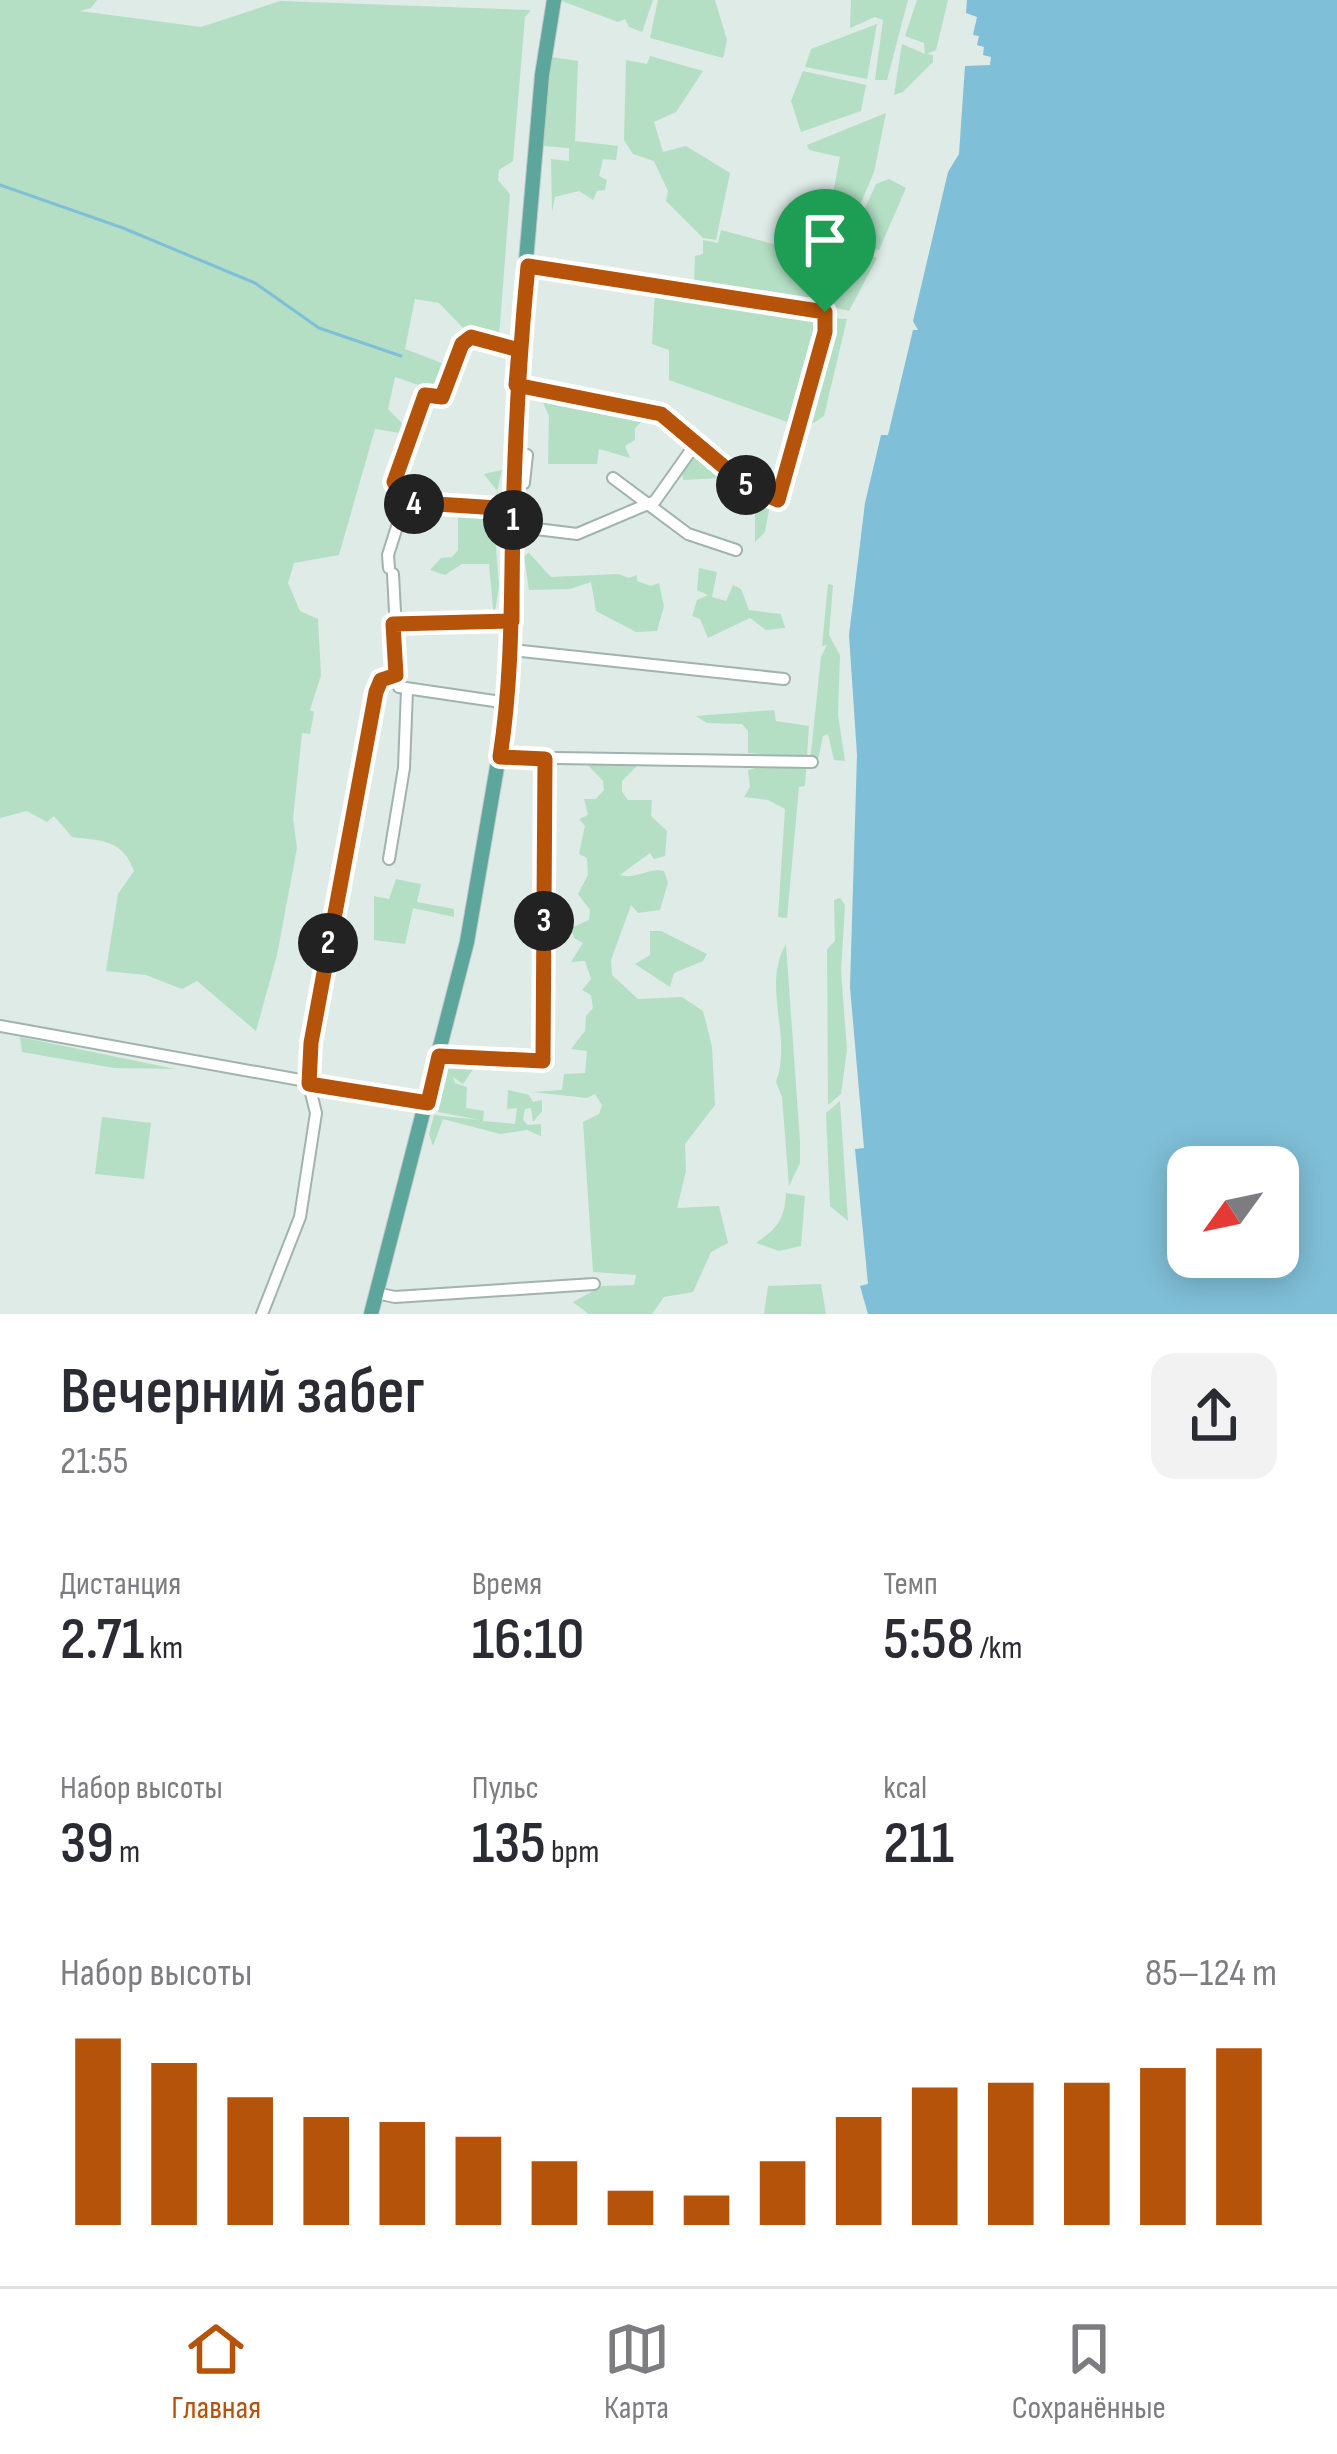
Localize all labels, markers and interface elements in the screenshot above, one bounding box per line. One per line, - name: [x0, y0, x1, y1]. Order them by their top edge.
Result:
- pin: [774, 189, 876, 312]
- icon: arrive: [792, 207, 858, 273]
- pin: 5: [716, 455, 776, 515]
- text: 5: [739, 465, 753, 505]
- pin: 4: [384, 474, 444, 534]
- text: 4: [406, 484, 422, 524]
- pin: 1: [483, 490, 543, 550]
- text: 1: [507, 500, 519, 540]
- pin: 3: [514, 891, 574, 951]
- text: 3: [537, 901, 551, 941]
- pin: 2: [298, 913, 358, 973]
- text: 2: [321, 923, 335, 963]
- north arrow: [1167, 1146, 1299, 1278]
- map controls: [1167, 1146, 1299, 1278]
- text: Вечерний забег: [60, 1353, 425, 1432]
- button: share: [1151, 1353, 1277, 1479]
- text: 21:55: [60, 1438, 128, 1485]
- text: Дистанция: [60, 1564, 181, 1604]
- text: Время: [472, 1564, 542, 1604]
- text: Темп: [883, 1564, 938, 1604]
- text: 2.71: [60, 1604, 144, 1676]
- text: 16:10: [472, 1604, 584, 1676]
- text: 5:58: [883, 1604, 974, 1676]
- text: km: [144, 1628, 183, 1668]
- text: /km: [974, 1628, 1022, 1668]
- text: Набор высоты: [60, 1768, 223, 1808]
- text: Пульс: [472, 1768, 539, 1808]
- text: kcal: [883, 1768, 927, 1808]
- text: 39: [60, 1808, 114, 1880]
- text: 135: [472, 1808, 546, 1880]
- text: 211: [883, 1808, 954, 1880]
- text: m: [114, 1832, 140, 1872]
- text: bpm: [546, 1832, 599, 1872]
- text: Набор высоты: [60, 1950, 252, 1997]
- text: 85–124 m: [1145, 1950, 1277, 1997]
- tab: Главная: [171, 2316, 261, 2428]
- tab: Карта: [604, 2316, 670, 2428]
- tab: Сохранённые: [1012, 2316, 1166, 2428]

